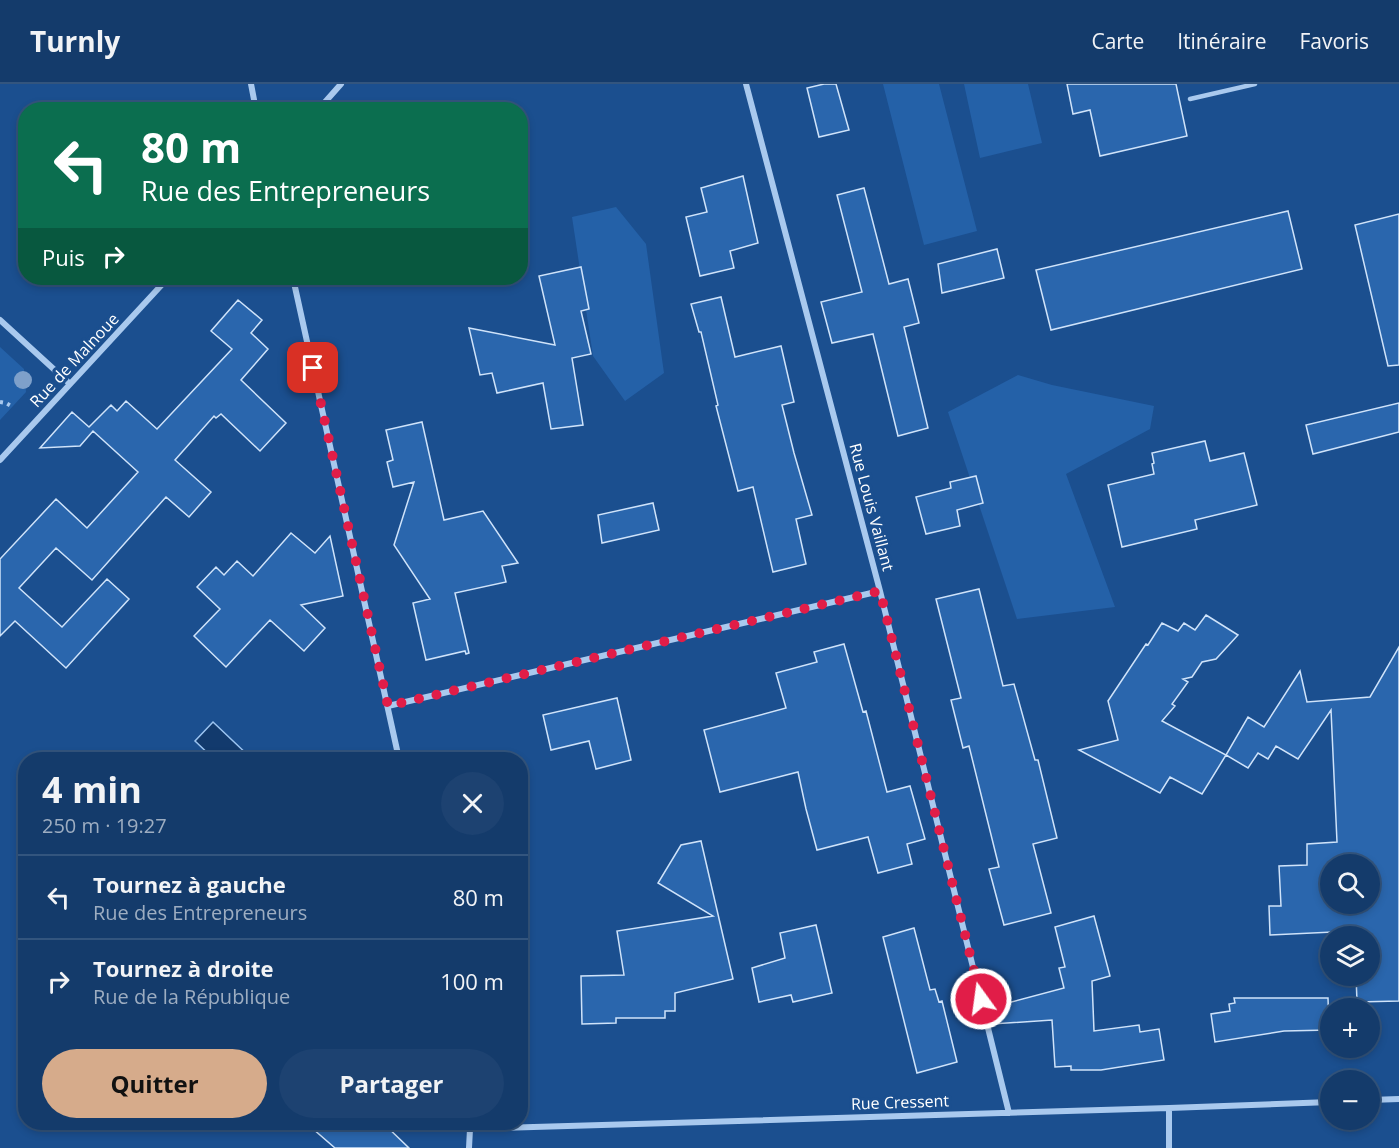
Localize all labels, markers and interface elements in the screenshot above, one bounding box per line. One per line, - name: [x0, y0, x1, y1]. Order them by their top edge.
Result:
- text: Turnly: [30, 22, 120, 60]
- text: Carte: [1091, 27, 1144, 55]
- text: Itinéraire: [1177, 27, 1266, 55]
- text: Favoris: [1299, 27, 1369, 55]
- text: 80 m: [141, 118, 241, 175]
- icon: left: [42, 126, 120, 204]
- text: Rue des Entrepreneurs: [141, 172, 430, 209]
- icon: right: [97, 240, 130, 273]
- text: Puis: [42, 242, 85, 272]
- street label: Rue de Malnoue: [25, 308, 123, 412]
- pin: [287, 342, 338, 393]
- icon: arrive: [296, 351, 329, 384]
- street label: Rue Louis Vaillant: [844, 441, 900, 574]
- text: 4 min: [42, 765, 142, 814]
- button: close: [441, 772, 504, 835]
- text: 250 m · 19:27: [42, 812, 167, 839]
- map controls: [1320, 854, 1380, 1130]
- button: search: [1320, 854, 1380, 914]
- text: Tournez à gauche: [93, 869, 286, 899]
- icon: left: [42, 881, 75, 914]
- text: 80 m: [453, 882, 504, 912]
- text: Rue des Entrepreneurs: [93, 899, 307, 926]
- button: layers: [1320, 926, 1380, 986]
- text: Tournez à droite: [93, 953, 274, 983]
- icon: right: [42, 965, 75, 998]
- text: 100 m: [440, 966, 504, 996]
- position arrow: [949, 967, 1013, 1031]
- text: Rue de la République: [93, 983, 290, 1010]
- button: +: [1320, 998, 1380, 1058]
- button: Quitter: [42, 1049, 267, 1118]
- button: Partager: [279, 1049, 504, 1118]
- button: −: [1320, 1070, 1380, 1130]
- street label: Rue Cressent: [851, 1089, 950, 1115]

